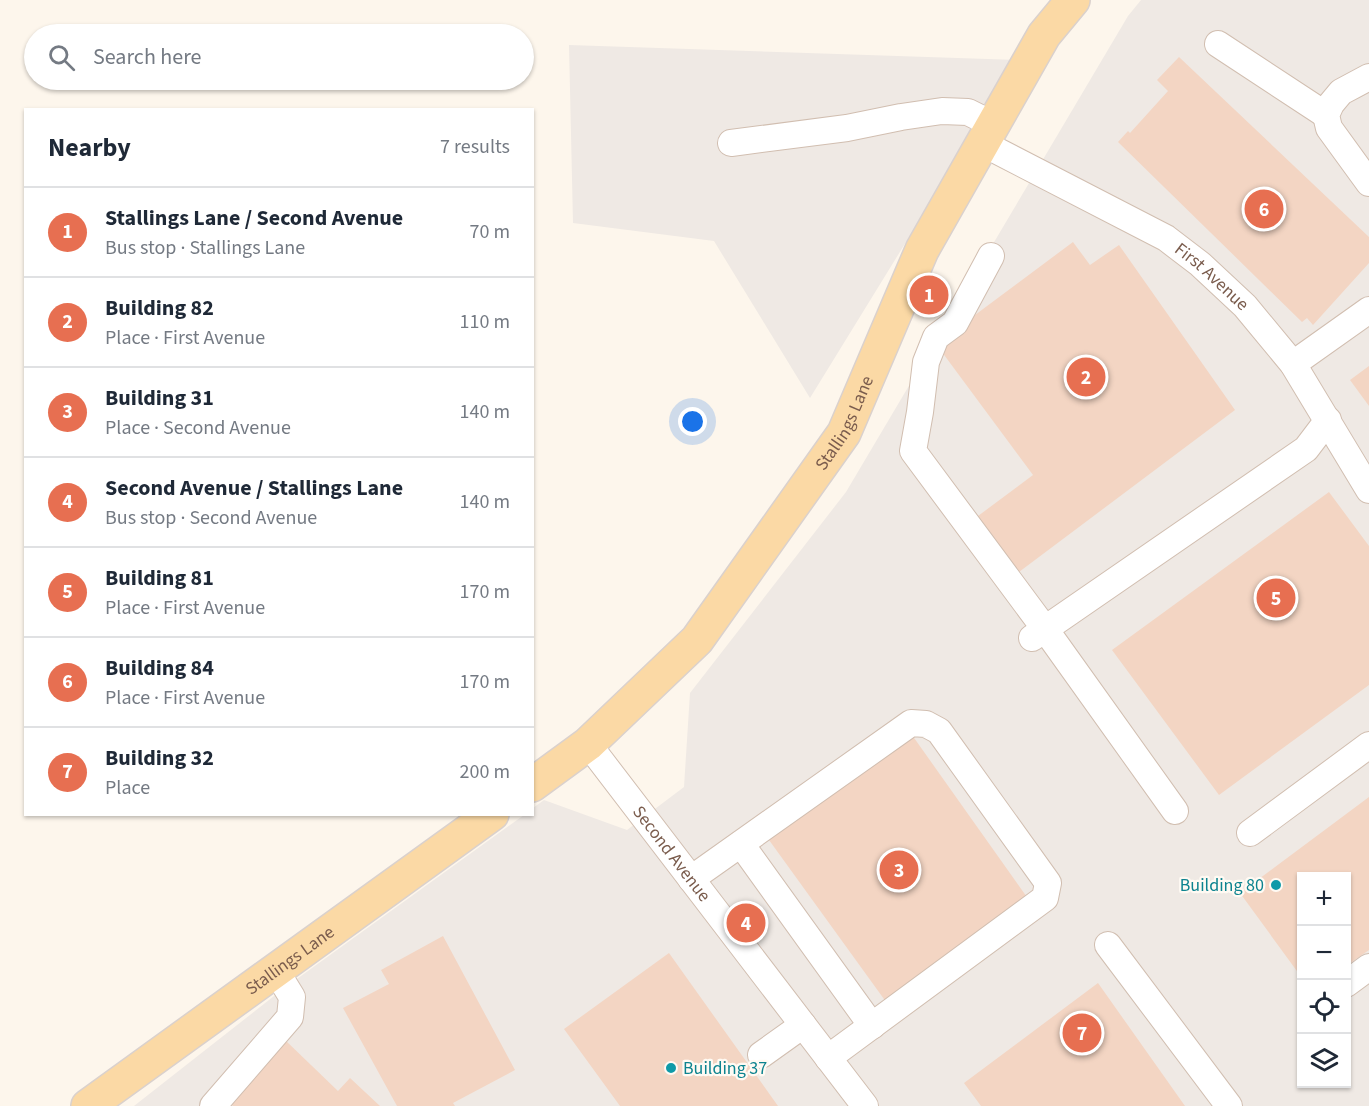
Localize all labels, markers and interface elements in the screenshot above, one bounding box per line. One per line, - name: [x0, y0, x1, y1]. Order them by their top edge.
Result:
- search box: [24, 24, 534, 90]
- icon: search: [45, 41, 78, 74]
- text: Search here: [93, 41, 201, 73]
- text: Nearby: [48, 129, 131, 166]
- text: 7 results: [440, 133, 510, 161]
- pin: 6: [1244, 186, 1284, 232]
- text: Stallings Lane / Second Avenue: [105, 202, 403, 234]
- text: 1: [62, 218, 73, 246]
- text: 70 m: [470, 218, 510, 246]
- text: Bus stop · Stallings Lane: [105, 234, 305, 262]
- street label: First Avenue: [1169, 237, 1254, 317]
- pin: 1: [910, 272, 948, 318]
- text: Building 82: [105, 292, 214, 324]
- text: 2: [62, 308, 73, 336]
- text: 110 m: [460, 308, 510, 336]
- text: Place · First Avenue: [105, 324, 265, 352]
- pin: 2: [1066, 354, 1106, 400]
- street label: Stallings Lane: [809, 372, 880, 476]
- text: Building 31: [105, 382, 214, 414]
- text: 3: [62, 398, 73, 426]
- text: 140 m: [460, 398, 510, 426]
- your location: [678, 407, 707, 436]
- text: Place · Second Avenue: [105, 414, 291, 442]
- text: Second Avenue / Stallings Lane: [105, 472, 403, 504]
- text: 4: [62, 488, 73, 516]
- text: 140 m: [460, 488, 510, 516]
- text: Bus stop · Second Avenue: [105, 504, 317, 532]
- text: Building 81: [105, 562, 214, 594]
- pin: 5: [1256, 576, 1296, 620]
- text: 5: [62, 578, 73, 606]
- text: 170 m: [460, 578, 510, 606]
- text: Place · First Avenue: [105, 594, 265, 622]
- text: Building 84: [105, 652, 214, 684]
- text: 6: [62, 668, 73, 696]
- text: 170 m: [460, 668, 510, 696]
- text: Place · First Avenue: [105, 684, 265, 712]
- text: Building 32: [105, 742, 214, 774]
- text: 7: [62, 758, 73, 786]
- text: 200 m: [460, 758, 510, 786]
- text: Place: [105, 774, 150, 802]
- street label: Second Avenue: [627, 801, 716, 907]
- pin: 3: [880, 848, 918, 892]
- map controls: [1297, 872, 1351, 1088]
- button: +: [1297, 872, 1351, 926]
- place label: Building 80: [1180, 873, 1264, 898]
- marker: Building 80: [1269, 878, 1283, 892]
- pin: 4: [726, 900, 766, 946]
- street label: Stallings Lane: [241, 920, 340, 1001]
- button: −: [1297, 926, 1351, 980]
- button: locate: [1297, 980, 1351, 1034]
- pin: 7: [1062, 1010, 1102, 1056]
- button: layers: [1297, 1034, 1351, 1088]
- place label: Building 37: [683, 1056, 767, 1081]
- marker: Building 37: [664, 1061, 678, 1075]

